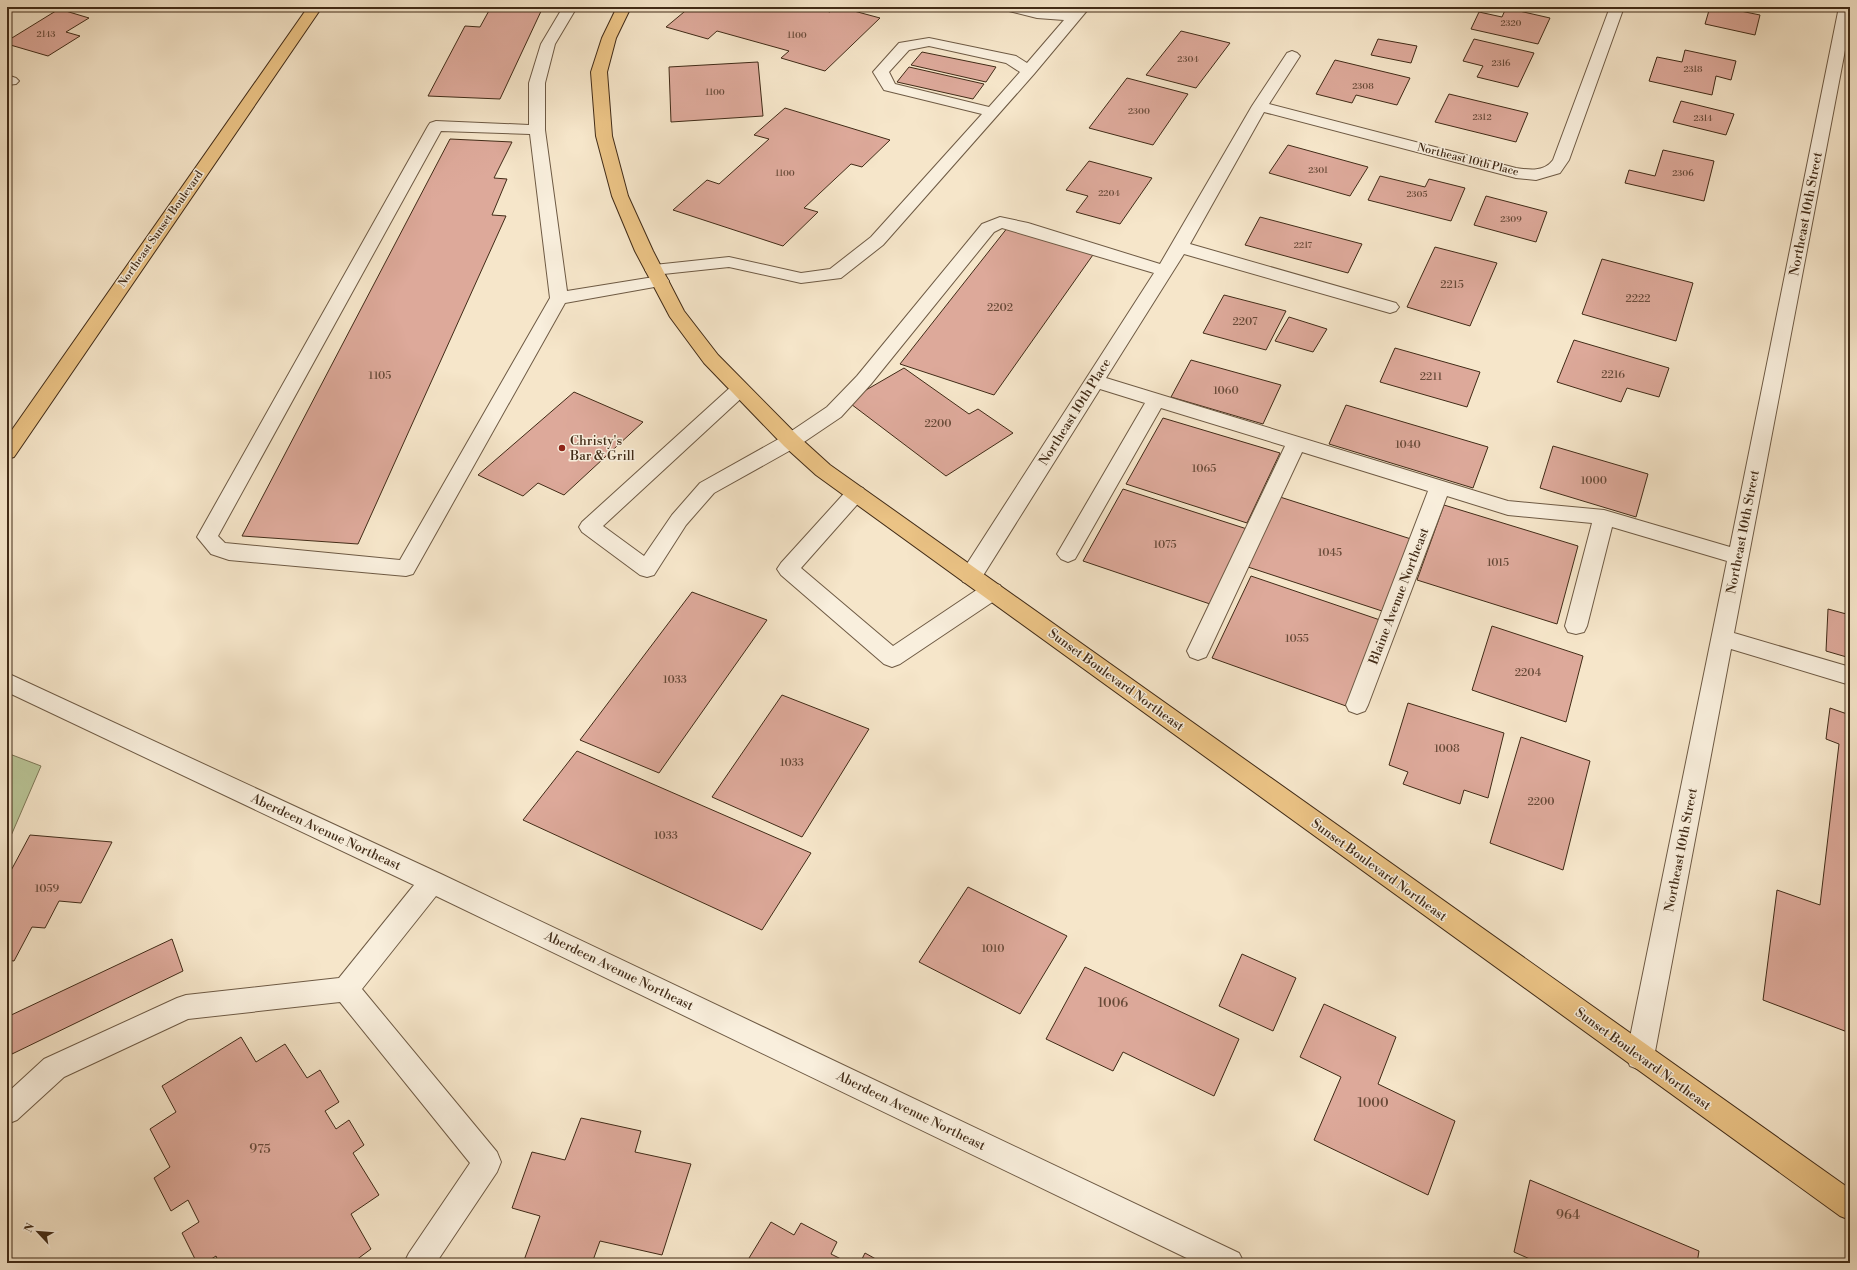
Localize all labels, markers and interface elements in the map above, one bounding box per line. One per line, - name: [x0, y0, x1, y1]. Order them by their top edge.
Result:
- house number: 2320: [1500, 18, 1522, 29]
- house number: 2143: [36, 29, 56, 40]
- house number: 1100: [787, 30, 807, 41]
- house number: 2304: [1177, 54, 1199, 65]
- house number: 2316: [1492, 58, 1511, 69]
- house number: 2318: [1683, 64, 1703, 75]
- house number: 2308: [1352, 81, 1374, 92]
- house number: 1100: [705, 87, 725, 98]
- house number: 2300: [1128, 106, 1150, 117]
- house number: 2312: [1472, 112, 1492, 123]
- house number: 2314: [1694, 113, 1713, 124]
- street label: Northeast 10th Place: [1416, 141, 1521, 179]
- street label: Northeast 10th Street: [1786, 150, 1826, 277]
- house number: 2301: [1308, 165, 1328, 176]
- street label: Northeast Sunset Boulevard: [116, 168, 207, 290]
- house number: 1100: [775, 168, 795, 179]
- house number: 2306: [1672, 168, 1694, 179]
- house number: 2204: [1098, 188, 1120, 199]
- house number: 2305: [1406, 189, 1428, 200]
- house number: 2309: [1500, 214, 1522, 225]
- house number: 2217: [1294, 240, 1313, 251]
- house number: 2215: [1440, 278, 1464, 292]
- house number: 2222: [1625, 292, 1651, 306]
- house number: 2202: [987, 301, 1013, 315]
- house number: 2207: [1232, 315, 1258, 329]
- street label: Northeast 10th Place: [1036, 355, 1115, 468]
- house number: 2216: [1601, 368, 1625, 382]
- house number: 1105: [369, 369, 391, 383]
- house number: 2211: [1420, 370, 1443, 384]
- house number: 1060: [1213, 384, 1239, 398]
- house number: 2200: [924, 417, 952, 431]
- place label: Christy's Bar & Grill: [569, 433, 635, 464]
- house number: 1040: [1395, 438, 1421, 452]
- marker: Christy's Bar & Grill: [557, 443, 567, 453]
- house number: 1065: [1192, 462, 1216, 476]
- street label: Northeast 10th Street: [1723, 468, 1763, 595]
- house number: 1000: [1581, 474, 1607, 488]
- street label: Blaine Avenue Northeast: [1365, 525, 1433, 668]
- house number: 1075: [1154, 538, 1176, 552]
- house number: 1045: [1318, 546, 1342, 560]
- house number: 1015: [1487, 556, 1509, 570]
- street label: Sunset Boulevard Northeast: [1045, 625, 1187, 735]
- house number: 1055: [1285, 632, 1309, 646]
- house number: 2204: [1515, 666, 1542, 680]
- house number: 1033: [663, 673, 687, 687]
- house number: 1008: [1434, 742, 1460, 756]
- house number: 1033: [780, 756, 804, 770]
- street label: Northeast 10th Street: [1661, 786, 1701, 913]
- street label: Aberdeen Avenue Northeast: [248, 790, 404, 874]
- house number: 2200: [1527, 795, 1555, 809]
- street label: Sunset Boulevard Northeast: [1308, 815, 1450, 925]
- house number: 1033: [654, 829, 678, 843]
- house number: 1059: [35, 882, 60, 896]
- street label: Aberdeen Avenue Northeast: [541, 928, 696, 1014]
- house number: 1010: [981, 942, 1005, 956]
- house number: 1006: [1098, 995, 1128, 1011]
- street label: Sunset Boulevard Northeast: [1572, 1004, 1714, 1114]
- street label: Aberdeen Avenue Northeast: [833, 1068, 988, 1154]
- house number: 1000: [1357, 1095, 1389, 1111]
- house number: 975: [249, 1141, 271, 1157]
- house number: 964: [1556, 1207, 1580, 1223]
- north arrow: [18, 1212, 58, 1252]
- text: N: [22, 1221, 38, 1235]

